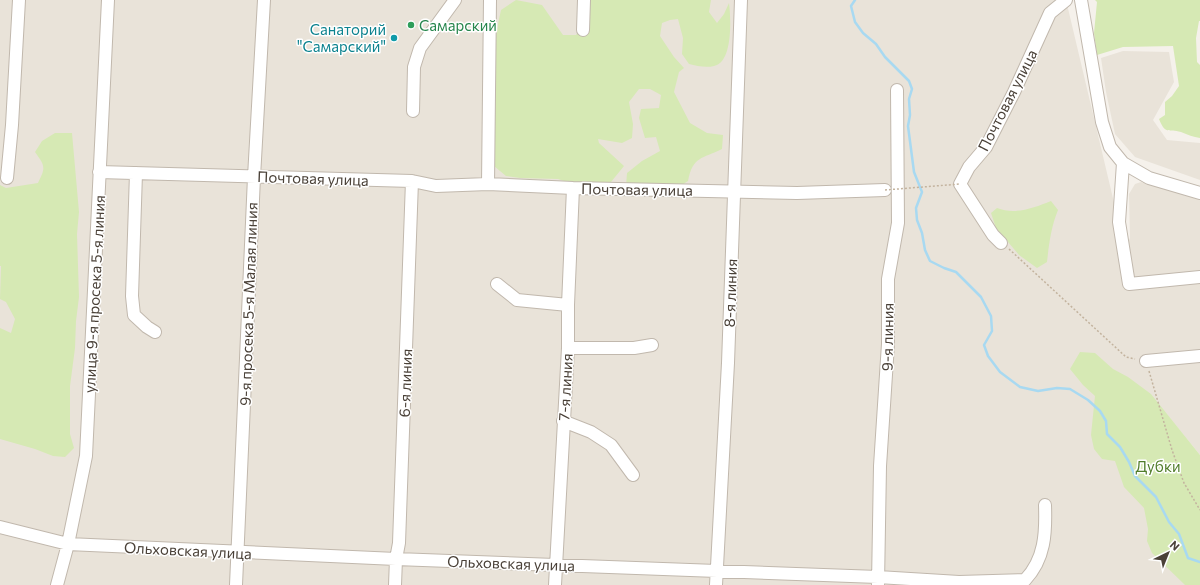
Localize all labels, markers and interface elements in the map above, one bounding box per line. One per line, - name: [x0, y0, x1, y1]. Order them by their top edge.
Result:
- place label: Самарский: [419, 16, 497, 34]
- place label: Санаторий "Самарский": [297, 20, 386, 55]
- marker: Самарский: [406, 20, 416, 30]
- marker: Санаторий "Самарский": [389, 33, 399, 43]
- street label: Почтовая улица: [974, 46, 1040, 154]
- street label: Почтовая улица: [257, 167, 369, 189]
- street label: Почтовая улица: [581, 179, 693, 199]
- street label: улица 9-я просека 5-я линия: [80, 194, 108, 394]
- street label: 9-я просека 5-я Малая линия: [235, 202, 261, 406]
- street label: 8-я линия: [720, 258, 740, 328]
- street label: 9-я линия: [877, 303, 897, 371]
- street label: 6-я линия: [395, 348, 415, 418]
- street label: 7-я линия: [554, 353, 576, 421]
- park label: Дубки: [1135, 457, 1181, 475]
- north arrow: [1148, 533, 1188, 573]
- street label: Ольховская улица: [124, 538, 252, 562]
- text: N: [1168, 538, 1183, 553]
- street label: Ольховская улица: [447, 552, 575, 574]

